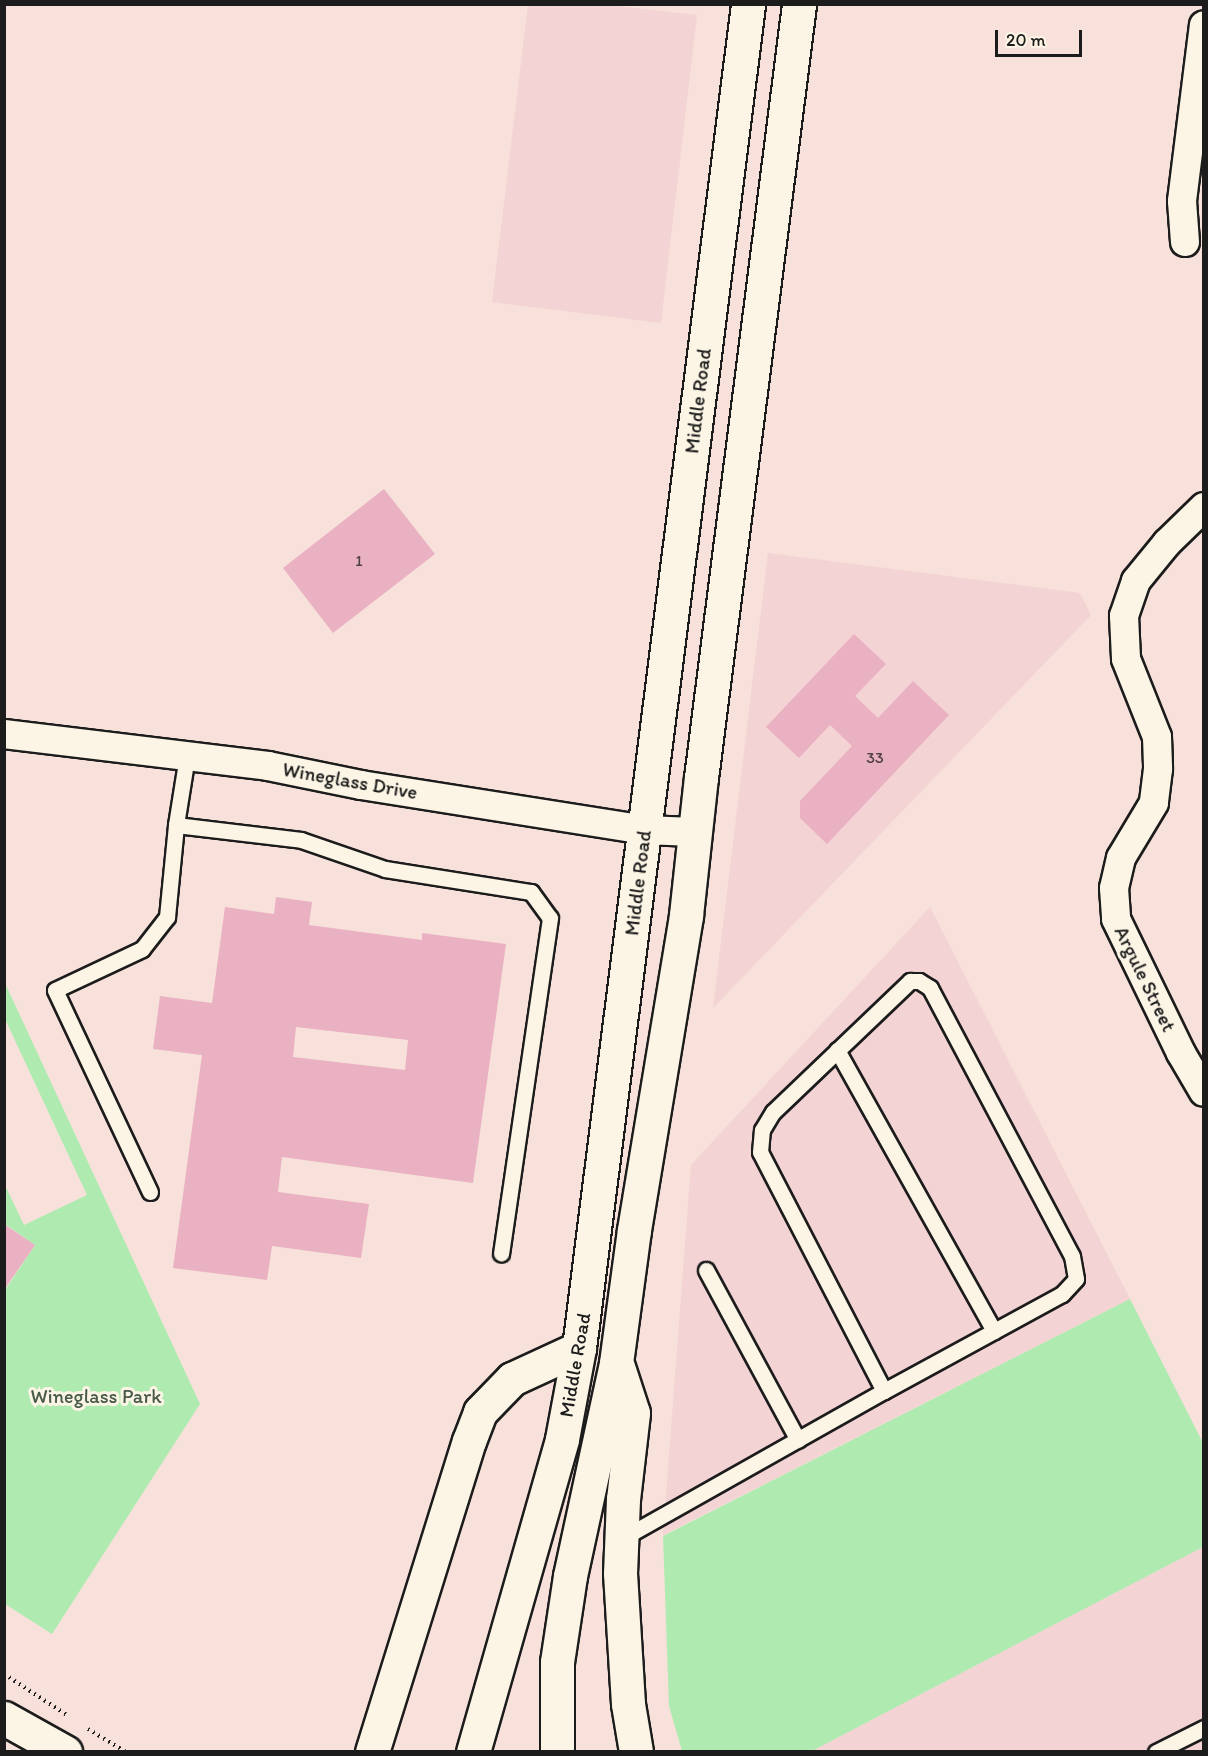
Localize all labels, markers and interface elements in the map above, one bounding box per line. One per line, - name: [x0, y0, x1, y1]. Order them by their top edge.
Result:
- scale bar: [998, 18, 1085, 56]
- text: 20 m: [1006, 29, 1046, 51]
- street label: Middle Road: [680, 347, 716, 455]
- house number: 1: [355, 551, 363, 571]
- house number: 33: [866, 748, 884, 768]
- street label: Wineglass Drive: [281, 757, 419, 805]
- street label: Middle Road: [620, 829, 656, 937]
- street label: Argule Street: [1109, 922, 1181, 1036]
- street label: Middle Road: [554, 1311, 596, 1419]
- park label: Wineglass Park: [31, 1384, 161, 1408]

